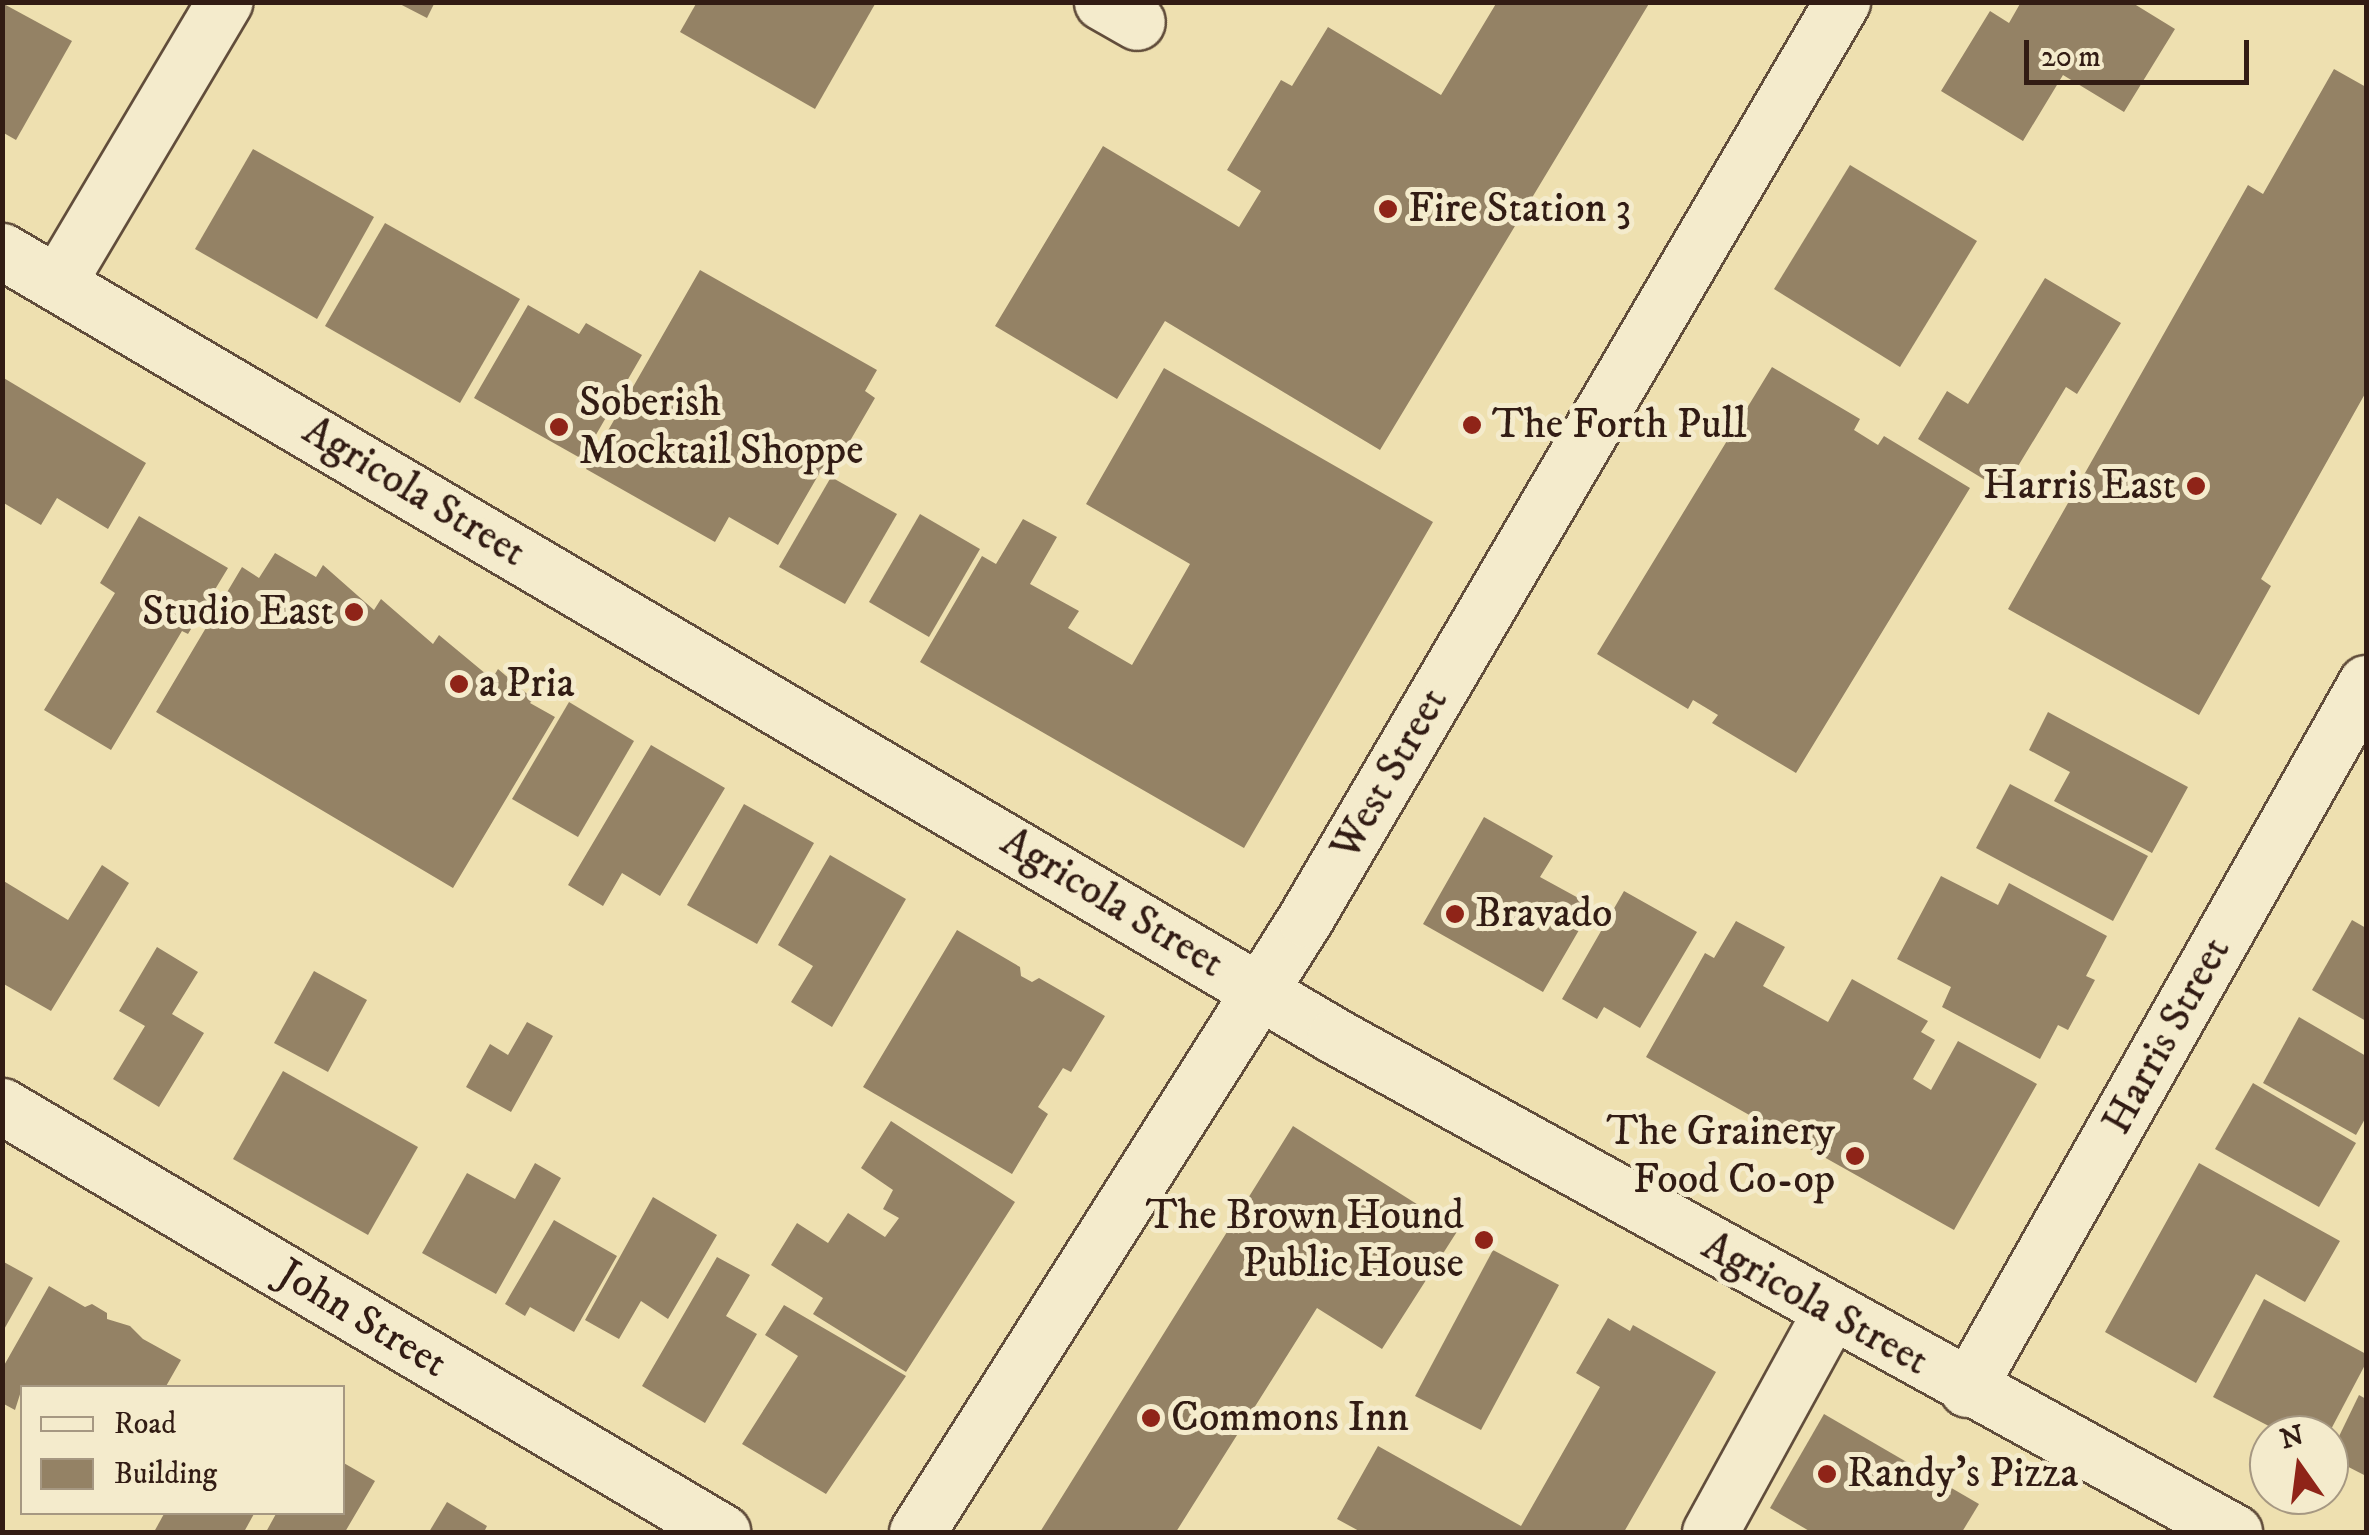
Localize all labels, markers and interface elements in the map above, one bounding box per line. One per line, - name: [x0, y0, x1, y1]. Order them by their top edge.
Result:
- scale bar: [2029, 20, 2254, 82]
- text: 20 m: [2041, 39, 2101, 76]
- place label: Fire Station 3: [1408, 184, 1631, 234]
- marker: Fire Station 3: [1377, 198, 1399, 220]
- place label: Soberish Mocktail Shoppe: [579, 378, 864, 476]
- place label: The Forth Pull: [1492, 400, 1747, 450]
- street label: Agricola Street: [294, 406, 534, 578]
- marker: The Forth Pull: [1461, 414, 1483, 436]
- marker: Soberish Mocktail Shoppe: [548, 416, 570, 438]
- place label: Harris East: [1983, 461, 2176, 511]
- marker: Harris East: [2185, 475, 2207, 497]
- place label: Studio East: [142, 587, 334, 637]
- marker: Studio East: [343, 601, 365, 623]
- place label: a Pria: [479, 659, 575, 709]
- marker: a Pria: [448, 673, 470, 695]
- street label: West Street: [1321, 679, 1459, 869]
- street label: Agricola Street: [992, 817, 1232, 989]
- place label: Bravado: [1475, 889, 1612, 939]
- marker: Bravado: [1444, 903, 1466, 925]
- street label: Harris Street: [2092, 929, 2242, 1143]
- place label: The Grainery Food Co-op: [1606, 1107, 1835, 1206]
- marker: The Grainery Food Co-op: [1844, 1145, 1866, 1167]
- place label: The Brown Hound Public House: [1146, 1191, 1464, 1290]
- street label: Agricola Street: [1693, 1221, 1937, 1387]
- marker: The Brown Hound Public House: [1473, 1229, 1495, 1251]
- street label: John Street: [268, 1249, 456, 1389]
- legend: [20, 1385, 345, 1515]
- place label: Commons Inn: [1171, 1393, 1409, 1443]
- text: Road: [114, 1406, 176, 1443]
- marker: Commons Inn: [1140, 1407, 1162, 1429]
- north arrow: [2249, 1415, 2349, 1515]
- text: N: [2277, 1418, 2307, 1457]
- place label: Randy's Pizza: [1847, 1449, 2078, 1499]
- text: Building: [114, 1456, 217, 1493]
- marker: Randy's Pizza: [1816, 1463, 1838, 1485]

